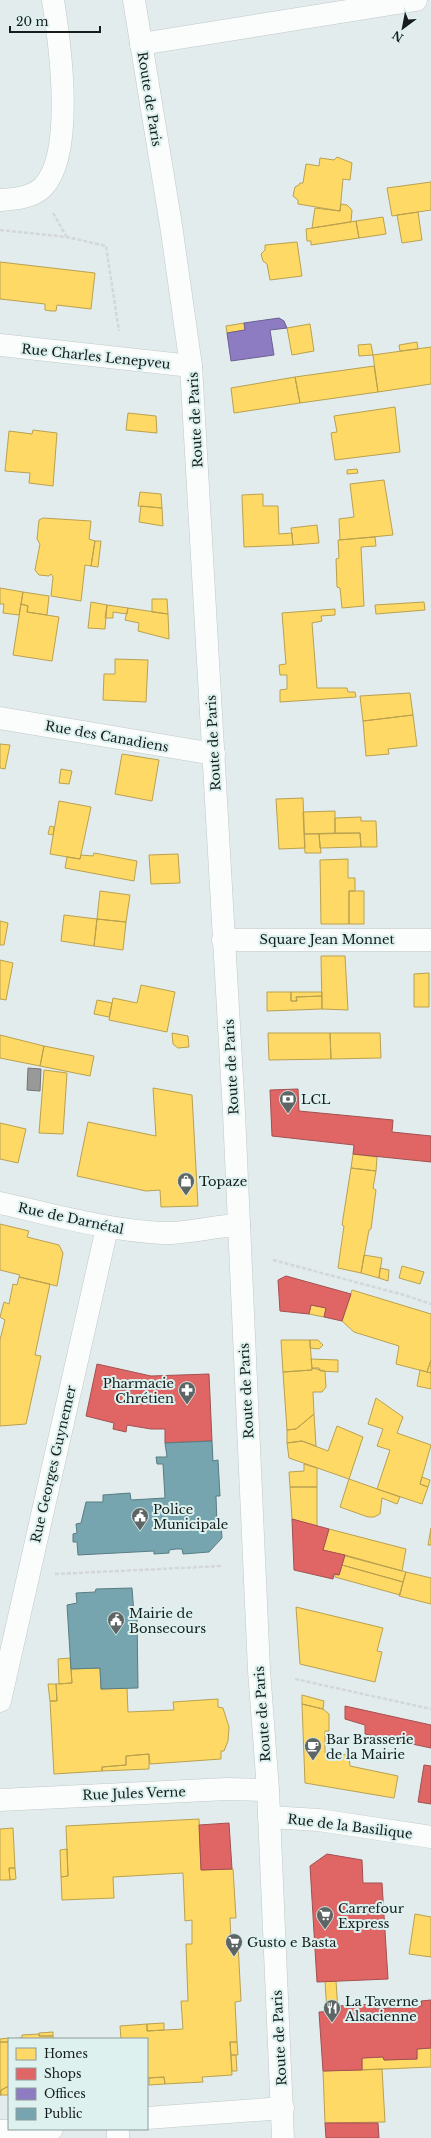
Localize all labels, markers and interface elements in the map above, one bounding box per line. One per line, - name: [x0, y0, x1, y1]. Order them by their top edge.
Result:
- scale bar: [10, 8, 100, 34]
- north arrow: [383, 8, 423, 48]
- text: 20 m: [16, 14, 48, 29]
- text: N: [389, 27, 406, 45]
- street label: Route de Paris: [134, 50, 165, 148]
- street label: Rue Charles Lenepveu: [21, 340, 172, 373]
- street label: Route de Paris: [184, 372, 206, 468]
- street label: Route de Paris: [202, 695, 224, 791]
- street label: Rue des Canadiens: [44, 717, 170, 756]
- street label: Square Jean Monnet: [260, 931, 394, 948]
- street label: Route de Paris: [220, 1019, 242, 1115]
- bank icon: LCL: [278, 1089, 298, 1114]
- place label: LCL: [301, 1091, 331, 1108]
- shop icon: Topaze: [176, 1171, 196, 1196]
- place label: Topaze: [199, 1173, 247, 1190]
- street label: Rue de Darnétal: [16, 1199, 125, 1238]
- street label: Route de Paris: [235, 1343, 257, 1439]
- place label: Pharmacie Chrétien: [103, 1375, 174, 1407]
- pharmacy icon: Pharmacie Chrétien: [177, 1380, 197, 1405]
- street label: Rue Georges Guynemer: [27, 1383, 80, 1544]
- place label: Police Municipale: [153, 1501, 228, 1533]
- public building icon: Police Municipale: [130, 1506, 150, 1531]
- place label: Mairie de Bonsecours: [129, 1605, 206, 1637]
- public building icon: Mairie de Bonsecours: [106, 1610, 126, 1635]
- street label: Route de Paris: [251, 1665, 274, 1762]
- place label: Bar Brasserie de la Mairie: [326, 1731, 413, 1763]
- cafe icon: Bar Brasserie de la Mairie: [303, 1736, 323, 1761]
- street label: Rue Jules Verne: [82, 1783, 186, 1804]
- street label: Rue de la Basilique: [286, 1810, 413, 1843]
- place label: Carrefour Express: [338, 1900, 405, 1932]
- supermarket icon: Carrefour Express: [315, 1905, 335, 1930]
- supermarket icon: Gusto e Basta: [224, 1932, 244, 1957]
- place label: Gusto e Basta: [247, 1934, 337, 1951]
- street label: Route de Paris: [268, 1990, 290, 2086]
- place label: La Taverne Alsacienne: [344, 1993, 419, 2025]
- restaurant icon: La Taverne Alsacienne: [322, 1998, 342, 2023]
- legend: [8, 2038, 148, 2130]
- text: Homes: [44, 2046, 88, 2061]
- text: Shops: [44, 2066, 81, 2081]
- text: Offices: [44, 2086, 86, 2101]
- text: Public: [44, 2106, 83, 2121]

